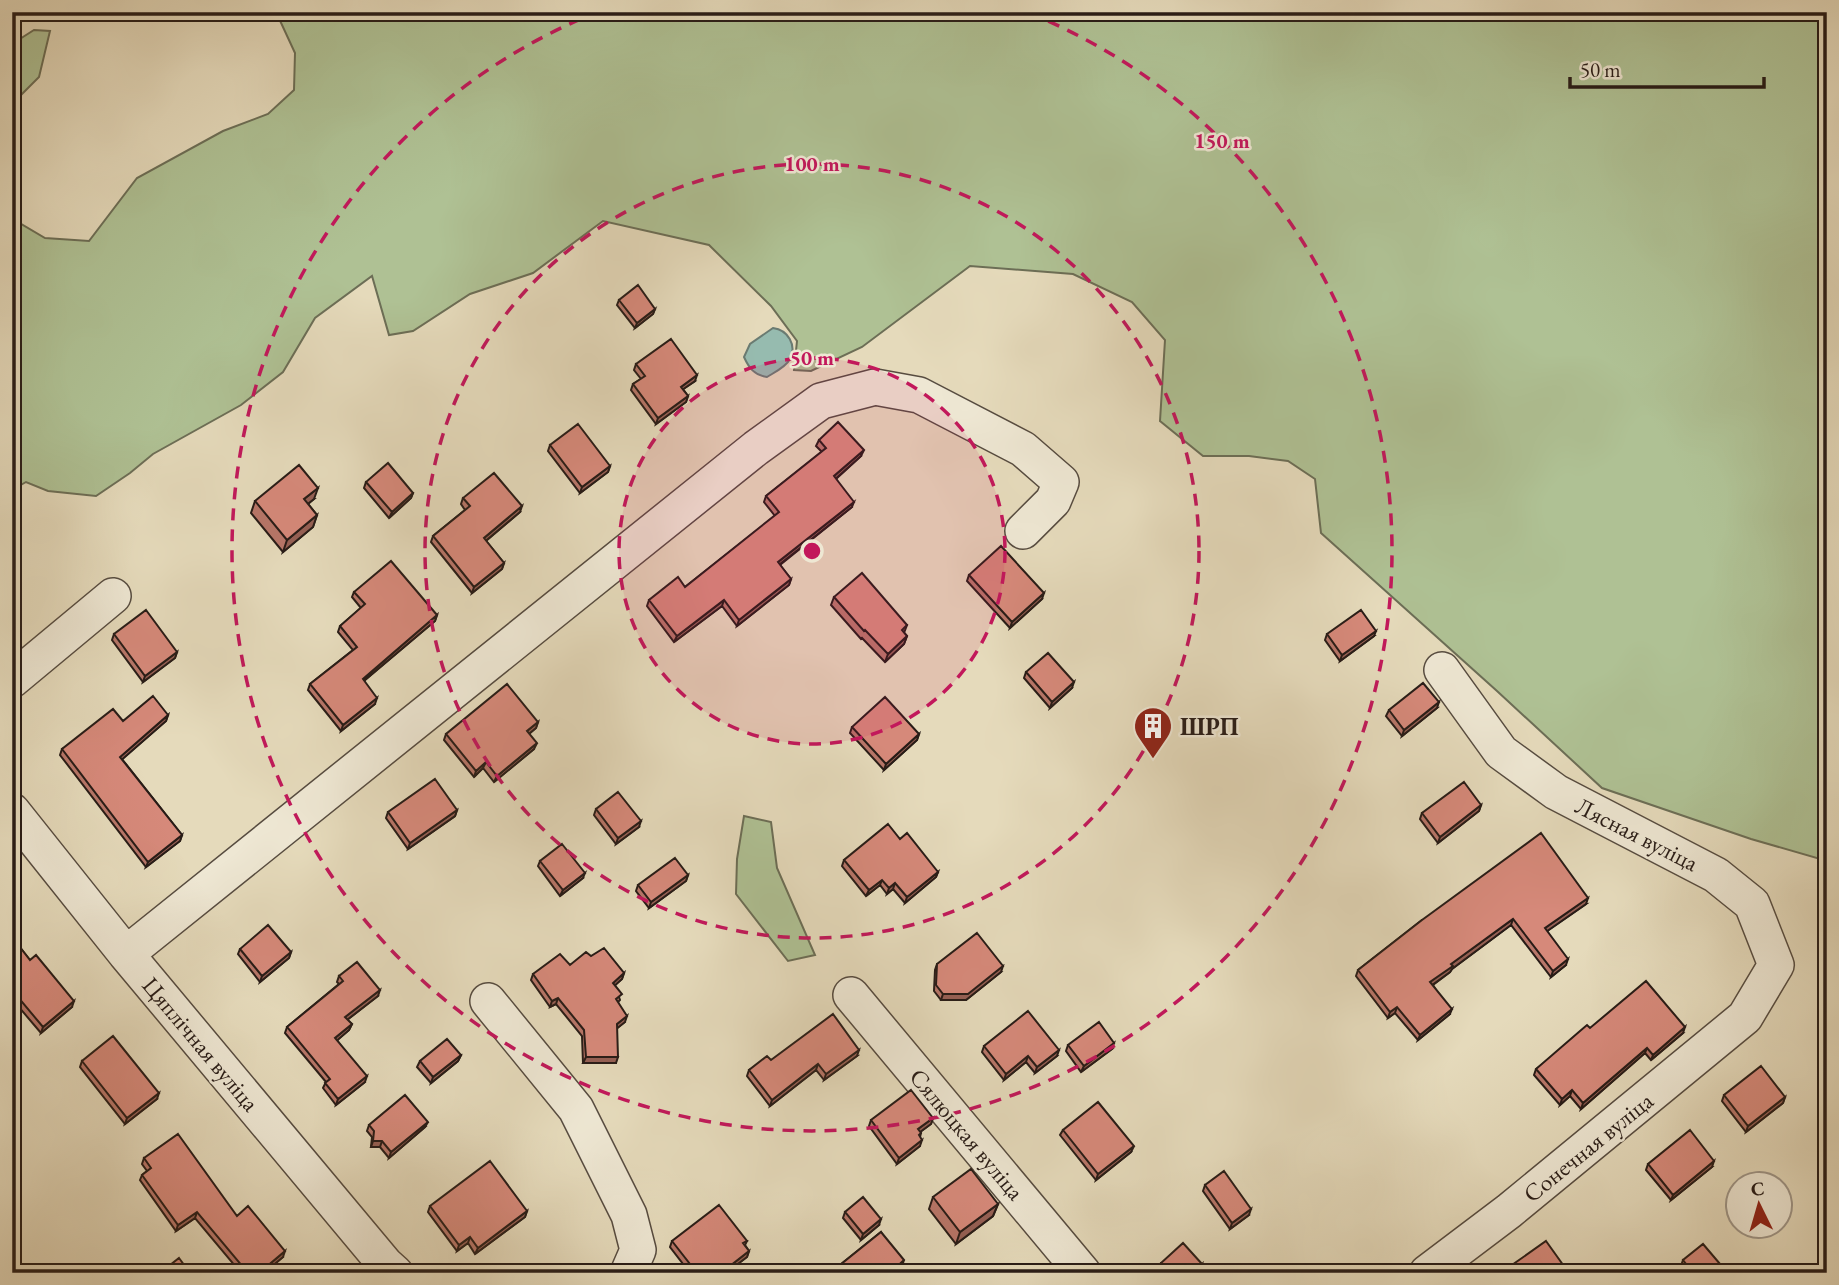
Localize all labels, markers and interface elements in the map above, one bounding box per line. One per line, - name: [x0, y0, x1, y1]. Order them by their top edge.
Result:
- scale bar: [1570, 46, 1764, 90]
- text: 50 m: [1580, 56, 1621, 83]
- text: 150 m: [1194, 127, 1250, 154]
- text: 100 m: [784, 150, 840, 177]
- text: 50 m: [790, 344, 834, 371]
- centre of rings: [800, 539, 824, 563]
- building icon: ШРП: [1132, 705, 1174, 760]
- place label: ШРП: [1180, 711, 1239, 742]
- street label: Лясная вуліца: [1570, 790, 1704, 878]
- street label: Цяплічная вуліца: [136, 970, 267, 1118]
- street label: Сялюцкая вуліца: [903, 1062, 1031, 1207]
- street label: Сонечная вуліца: [1517, 1085, 1660, 1209]
- north arrow: [1724, 1170, 1794, 1240]
- text: С: [1750, 1176, 1765, 1202]

